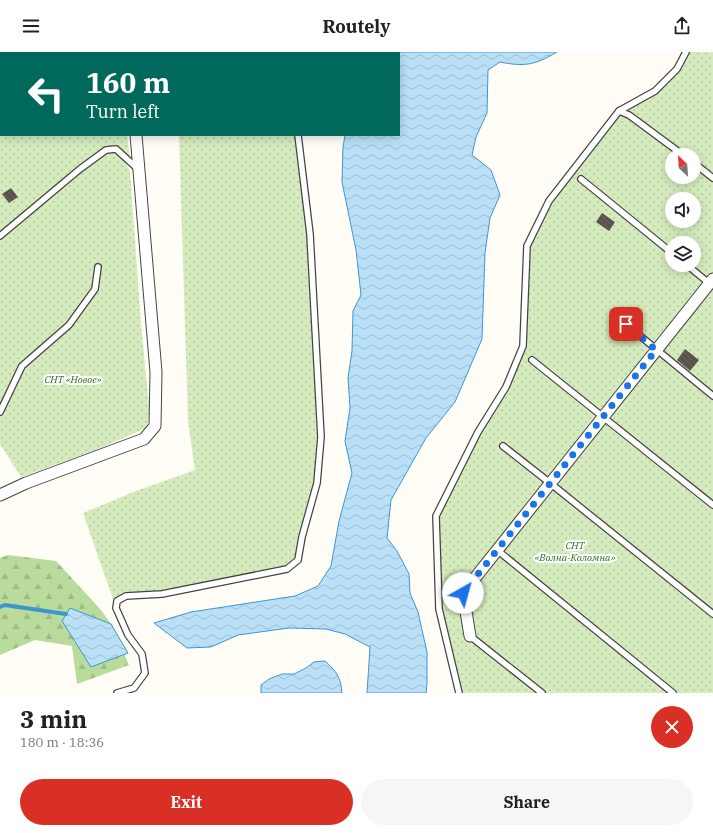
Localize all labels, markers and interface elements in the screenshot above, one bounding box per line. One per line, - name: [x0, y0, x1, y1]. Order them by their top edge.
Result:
- icon: menu: [20, 15, 42, 37]
- text: Routely: [323, 15, 390, 38]
- icon: share: [671, 15, 693, 37]
- text: 160 m: [86, 64, 170, 101]
- icon: left: [20, 68, 72, 120]
- text: Turn left: [86, 100, 160, 123]
- north arrow: [665, 148, 701, 184]
- map controls: [665, 148, 701, 272]
- button: sound: [665, 192, 701, 228]
- button: layers: [665, 236, 701, 272]
- pin: [609, 307, 643, 341]
- icon: arrive: [615, 313, 637, 335]
- park label: СНТ «Новое»: [44, 373, 102, 386]
- park label: СНТ «Волна-Коломна»: [535, 539, 616, 564]
- position arrow: [442, 572, 484, 614]
- text: 3 min: [20, 703, 87, 735]
- button: close: [651, 706, 693, 748]
- text: 180 m · 18:36: [20, 734, 104, 751]
- button: Exit: [20, 779, 353, 825]
- button: Share: [361, 779, 693, 825]

